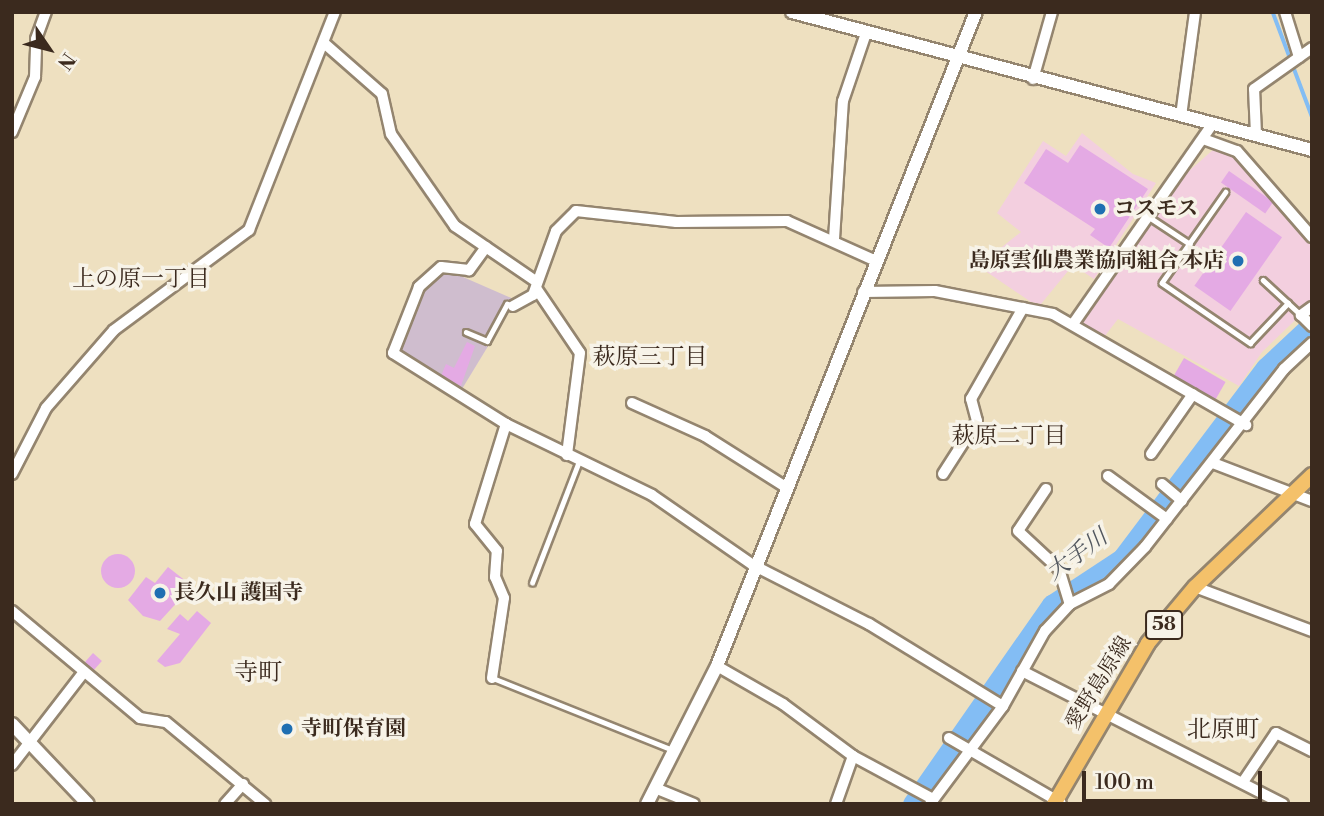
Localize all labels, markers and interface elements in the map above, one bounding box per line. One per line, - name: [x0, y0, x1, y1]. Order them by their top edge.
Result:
- north arrow: [14, 14, 84, 84]
- text: N: [52, 48, 80, 74]
- place label: コスモス: [1114, 196, 1198, 222]
- marker: コスモス: [1092, 201, 1108, 217]
- place label: 島原雲仙農業協同組合 本店: [969, 248, 1224, 274]
- marker: 島原雲仙農業協同組合 本店: [1230, 253, 1246, 269]
- district label: 上の原一丁目: [72, 265, 210, 293]
- district label: 萩原三丁目: [593, 343, 707, 371]
- district label: 萩原二丁目: [952, 422, 1066, 450]
- water label: 大手川: [1041, 524, 1113, 586]
- place label: 長久山 護国寺: [174, 580, 303, 606]
- marker: 長久山 護国寺: [152, 585, 168, 601]
- road number: 58: [1145, 610, 1183, 640]
- street label: 愛野島原線: [1060, 632, 1138, 734]
- district label: 寺町: [234, 660, 282, 688]
- place label: 寺町保育園: [301, 716, 406, 742]
- district label: 北原町: [1187, 717, 1259, 745]
- marker: 寺町保育園: [279, 721, 295, 737]
- scale bar: [1086, 756, 1266, 800]
- text: 100 m: [1095, 770, 1154, 796]

